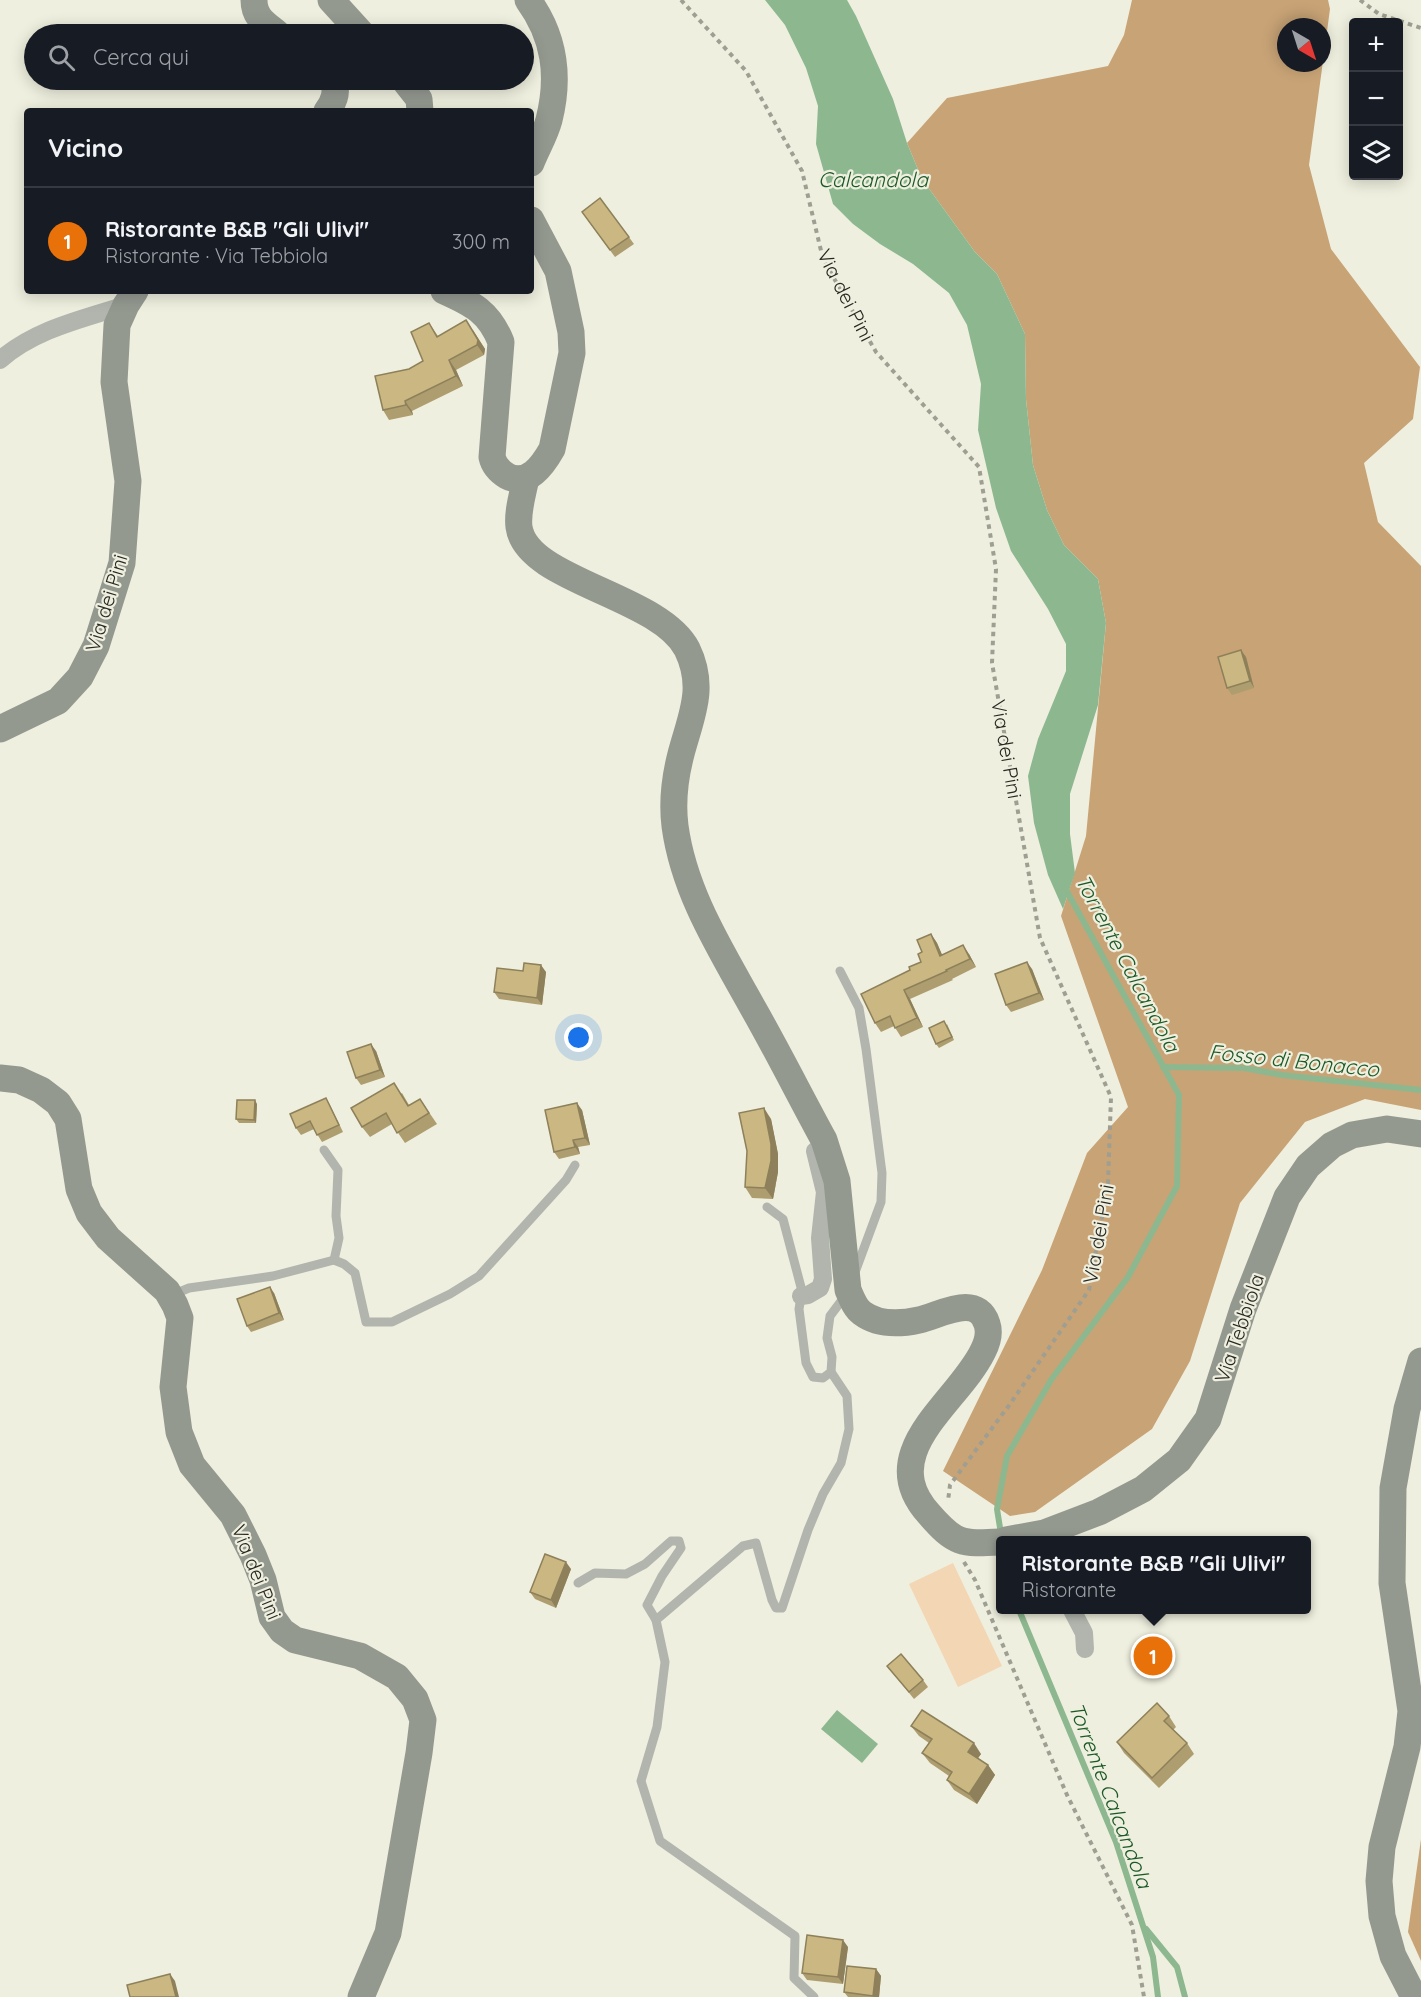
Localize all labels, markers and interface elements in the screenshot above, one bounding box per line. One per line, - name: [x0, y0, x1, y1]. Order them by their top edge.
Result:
- north arrow: [1277, 18, 1331, 72]
- map controls: [1349, 18, 1403, 180]
- button: +: [1349, 18, 1403, 72]
- search box: [24, 24, 534, 90]
- icon: search: [45, 41, 78, 74]
- text: Cerca qui: [93, 43, 189, 71]
- button: −: [1349, 72, 1403, 126]
- button: layers: [1349, 126, 1403, 180]
- text: Vicino: [48, 131, 123, 164]
- water label: Calcandola: [818, 166, 929, 192]
- text: Ristorante B&B "Gli Ulivi": [105, 215, 369, 243]
- text: 1: [64, 229, 71, 254]
- text: 300 m: [452, 229, 510, 254]
- text: Ristorante · Via Tebbiola: [105, 243, 328, 268]
- street label: Via dei Pini: [812, 245, 880, 345]
- street label: Via dei Pini: [79, 551, 133, 655]
- street label: Via dei Pini: [986, 697, 1028, 801]
- water label: Torrente Calcandola: [1070, 870, 1186, 1057]
- your location: [564, 1023, 593, 1052]
- water label: Fosso di Bonacco: [1208, 1038, 1382, 1082]
- street label: Via dei Pini: [1077, 1182, 1119, 1286]
- street label: Via Tebbiola: [1209, 1270, 1269, 1386]
- street label: Via dei Pini: [227, 1521, 287, 1623]
- popup: [996, 1536, 1311, 1614]
- text: Ristorante B&B "Gli Ulivi": [1021, 1549, 1286, 1577]
- text: Ristorante: [1021, 1577, 1116, 1602]
- pin: 1: [1134, 1634, 1172, 1678]
- water label: Torrente Calcandola: [1064, 1698, 1159, 1893]

